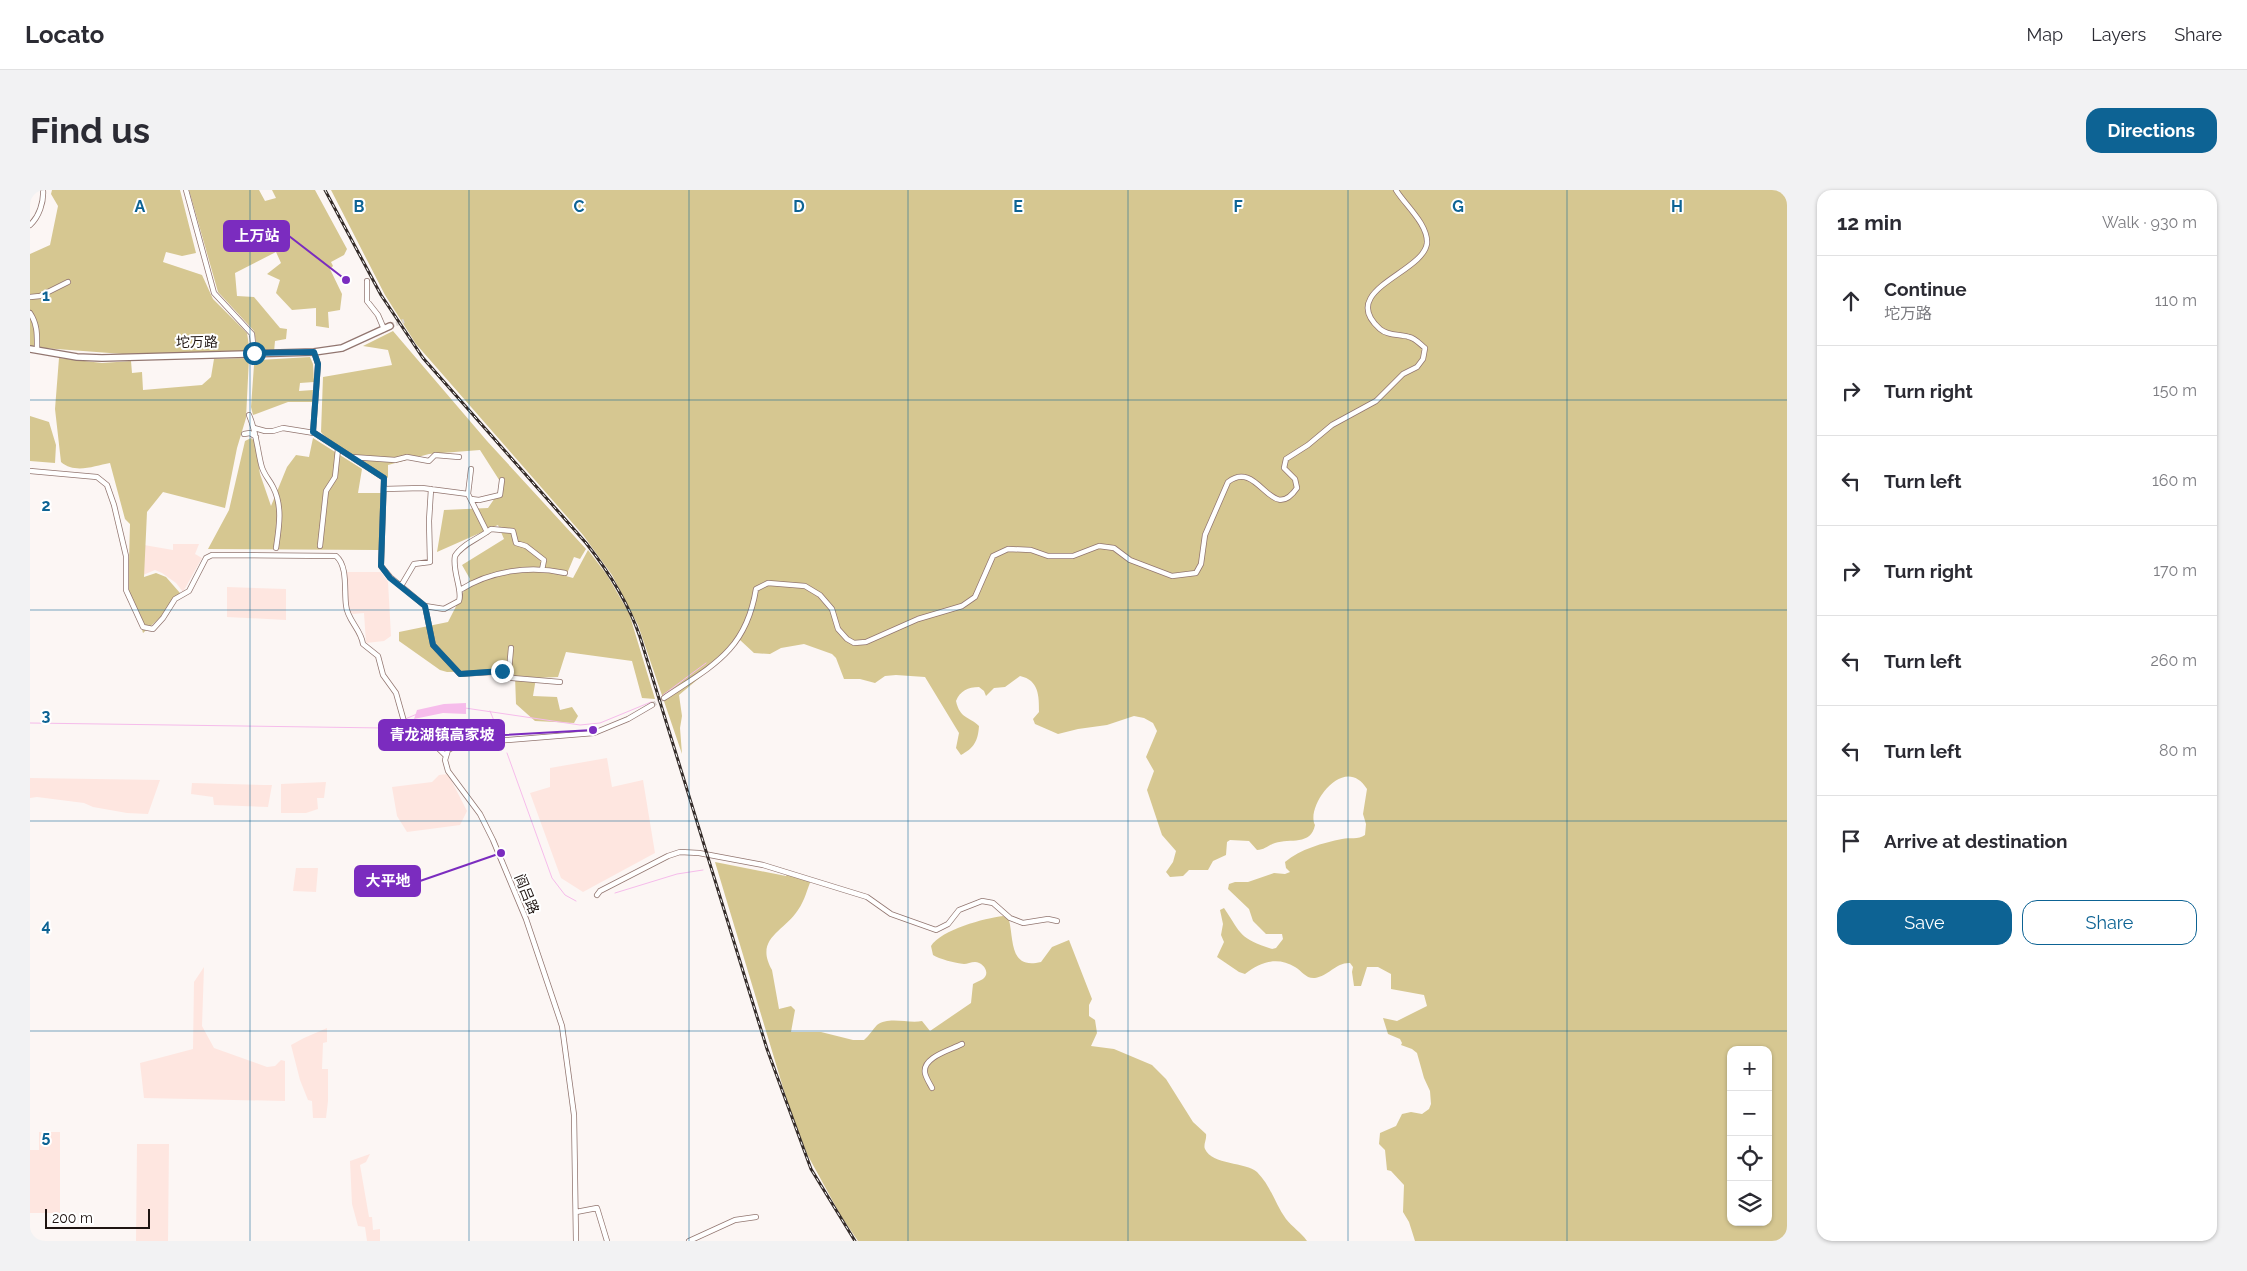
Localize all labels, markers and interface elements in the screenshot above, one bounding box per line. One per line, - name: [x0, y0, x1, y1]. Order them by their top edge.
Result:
- text: Locato: [25, 20, 104, 49]
- text: Map: [2027, 24, 2063, 45]
- text: Layers: [2091, 24, 2146, 45]
- text: Share: [2174, 24, 2222, 45]
- button: Directions: [2086, 108, 2217, 153]
- text: Find us: [30, 110, 150, 151]
- text: A: [135, 197, 146, 216]
- text: B: [354, 197, 365, 216]
- text: C: [574, 197, 585, 216]
- text: D: [793, 197, 805, 216]
- text: E: [1013, 197, 1023, 216]
- text: F: [1233, 197, 1243, 216]
- text: G: [1452, 197, 1464, 216]
- text: H: [1671, 197, 1683, 216]
- text: 12 min: [1837, 210, 1902, 235]
- text: Walk · 930 m: [2102, 213, 2197, 232]
- callout: 上万站: [224, 221, 289, 251]
- text: 上万站: [234, 227, 280, 245]
- text: Continue: [1884, 278, 1967, 300]
- text: 1: [42, 286, 50, 305]
- icon: ahead: [1837, 287, 1865, 315]
- text: 110 m: [2155, 291, 2197, 310]
- text: 坨万路: [1884, 304, 1932, 323]
- street label: 坨万路: [176, 334, 218, 350]
- route start: [243, 342, 266, 365]
- icon: right: [1837, 377, 1865, 405]
- text: Turn right: [1884, 380, 1973, 402]
- text: 150 m: [2153, 381, 2197, 400]
- icon: left: [1837, 467, 1865, 495]
- text: Turn left: [1884, 470, 1961, 492]
- text: 160 m: [2152, 471, 2197, 490]
- text: 2: [41, 496, 51, 515]
- icon: right: [1837, 557, 1865, 585]
- text: Turn right: [1884, 560, 1973, 582]
- text: 170 m: [2153, 561, 2197, 580]
- icon: left: [1837, 647, 1865, 675]
- text: Turn left: [1884, 650, 1961, 672]
- text: 260 m: [2150, 651, 2197, 670]
- route end: [491, 660, 514, 683]
- text: 3: [42, 706, 51, 725]
- callout: 青龙湖镇高家坡: [379, 720, 504, 750]
- text: 青龙湖镇高家坡: [389, 726, 495, 744]
- icon: left: [1837, 737, 1865, 765]
- text: Turn left: [1884, 740, 1961, 762]
- text: 80 m: [2159, 741, 2197, 760]
- icon: arrive: [1837, 827, 1865, 855]
- text: Arrive at destination: [1884, 830, 2068, 852]
- callout: 大平地: [355, 866, 420, 896]
- text: 大平地: [365, 872, 411, 890]
- street label: 阎吕路: [512, 872, 542, 916]
- button: Save: [1837, 900, 2012, 945]
- button: Share: [2022, 900, 2197, 945]
- text: 4: [41, 916, 51, 935]
- map controls: [1727, 1046, 1772, 1226]
- button: +: [1727, 1046, 1772, 1091]
- button: −: [1727, 1091, 1772, 1136]
- text: 5: [42, 1127, 51, 1146]
- button: locate: [1727, 1136, 1772, 1181]
- button: layers: [1727, 1181, 1772, 1226]
- scale bar: [45, 1206, 150, 1229]
- text: 200 m: [52, 1210, 93, 1226]

